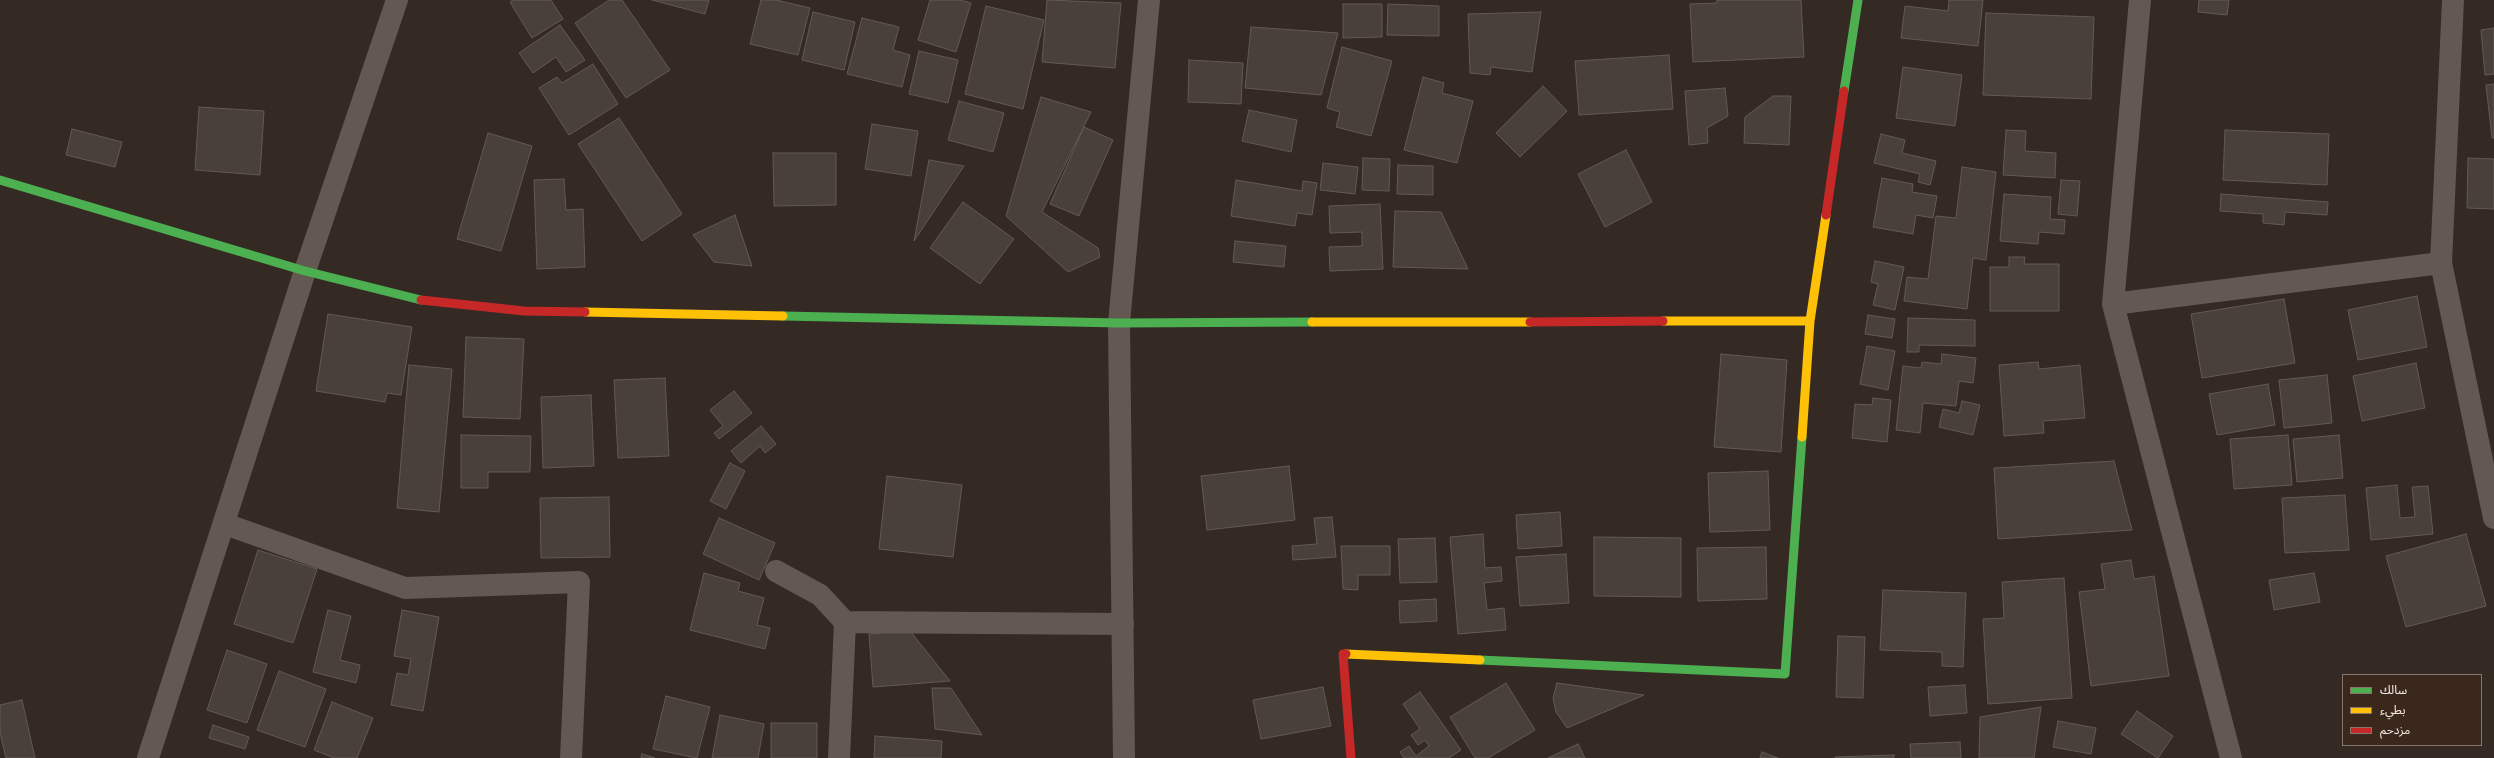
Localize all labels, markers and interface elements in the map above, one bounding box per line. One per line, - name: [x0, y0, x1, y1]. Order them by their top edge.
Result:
- legend: [2342, 674, 2482, 746]
- text: سالك: [2380, 682, 2407, 697]
- text: بطيء: [2380, 702, 2406, 717]
- text: مزدحم: [2380, 722, 2410, 737]

